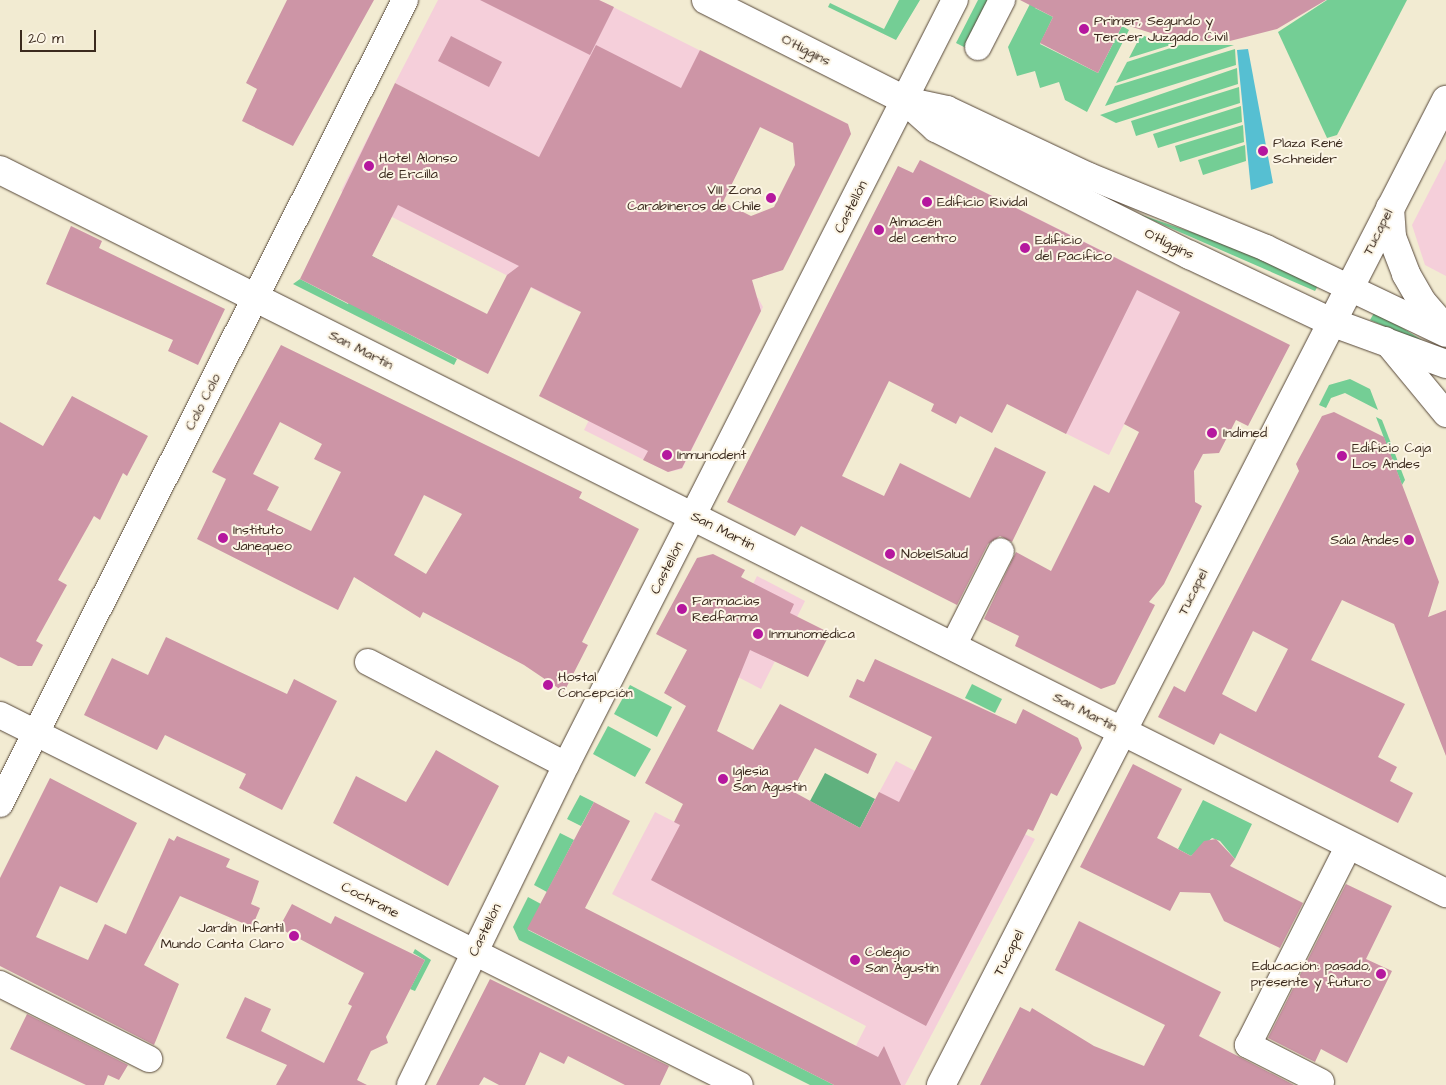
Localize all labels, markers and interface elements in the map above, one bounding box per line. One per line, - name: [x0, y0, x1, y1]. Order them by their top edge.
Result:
- place label: Primer, Segundo y Tercer Juzgado Civil: [1094, 13, 1228, 46]
- scale bar: [22, 20, 99, 52]
- marker: Primer, Segundo y Tercer Juzgado Civil: [1078, 23, 1090, 35]
- text: 20 m: [28, 28, 64, 49]
- street label: O'Higgins: [779, 31, 833, 69]
- place label: Plaza René Schneider: [1273, 135, 1343, 168]
- marker: Plaza René Schneider: [1257, 145, 1269, 157]
- place label: Hotel Alonso de Ercilla: [379, 150, 457, 182]
- marker: Hotel Alonso de Ercilla: [363, 160, 375, 172]
- street label: Castellón: [831, 178, 871, 236]
- place label: VIII Zona Carabineros de Chile: [627, 182, 761, 214]
- marker: VIII Zona Carabineros de Chile: [765, 192, 777, 204]
- place label: Edificio Rividal: [937, 194, 1027, 210]
- marker: Edificio Rividal: [921, 196, 933, 208]
- street label: Tucapel: [1359, 206, 1397, 258]
- place label: Almacén del centro: [889, 214, 956, 246]
- marker: Almacén del centro: [873, 224, 885, 236]
- street label: O'Higgins: [1142, 225, 1196, 263]
- place label: Edificio del Pacífico: [1035, 232, 1112, 264]
- marker: Edificio del Pacífico: [1019, 242, 1031, 254]
- street label: San Martín: [326, 327, 396, 373]
- street label: Colo Colo: [182, 371, 224, 433]
- place label: Indimed: [1223, 425, 1267, 441]
- marker: Indimed: [1205, 426, 1219, 440]
- place label: Edificio Caja Los Andes: [1352, 440, 1431, 472]
- place label: Inmunodent: [677, 447, 746, 463]
- marker: Inmunodent: [661, 449, 673, 461]
- marker: Edificio Caja Los Andes: [1336, 450, 1348, 462]
- street label: San Martín: [688, 508, 758, 554]
- place label: Instituto Janequeo: [233, 522, 292, 554]
- marker: Instituto Janequeo: [217, 532, 229, 544]
- place label: Sala Andes: [1330, 532, 1399, 548]
- marker: Sala Andes: [1403, 534, 1415, 546]
- street label: Castellón: [647, 539, 687, 597]
- place label: NobelSalud: [901, 546, 968, 562]
- marker: NobelSalud: [883, 547, 897, 561]
- street label: Tucapel: [1174, 566, 1212, 618]
- place label: Farmacias Redfarma: [692, 593, 760, 626]
- marker: Farmacias Redfarma: [676, 603, 688, 615]
- place label: Inmunomédica: [769, 626, 855, 642]
- marker: Inmunomédica: [751, 627, 765, 641]
- place label: Hostal Concepción: [558, 669, 633, 702]
- marker: Hostal Concepción: [542, 679, 554, 691]
- street label: San Martín: [1050, 689, 1120, 735]
- place label: Iglesia San Agustín: [733, 763, 807, 796]
- marker: Iglesia San Agustín: [717, 773, 729, 785]
- street label: Cochrane: [338, 878, 402, 922]
- street label: Castellón: [465, 901, 505, 959]
- place label: Jardín Infantil Mundo Canta Claro: [160, 920, 284, 952]
- street label: Tucapel: [990, 927, 1028, 979]
- marker: Jardín Infantil Mundo Canta Claro: [288, 930, 300, 942]
- place label: Colegio San Agustín: [865, 944, 939, 976]
- marker: Colegio San Agustín: [849, 954, 861, 966]
- place label: Educación: pasado, presente y futuro: [1250, 958, 1371, 990]
- marker: Educación: pasado, presente y futuro: [1375, 968, 1387, 980]

